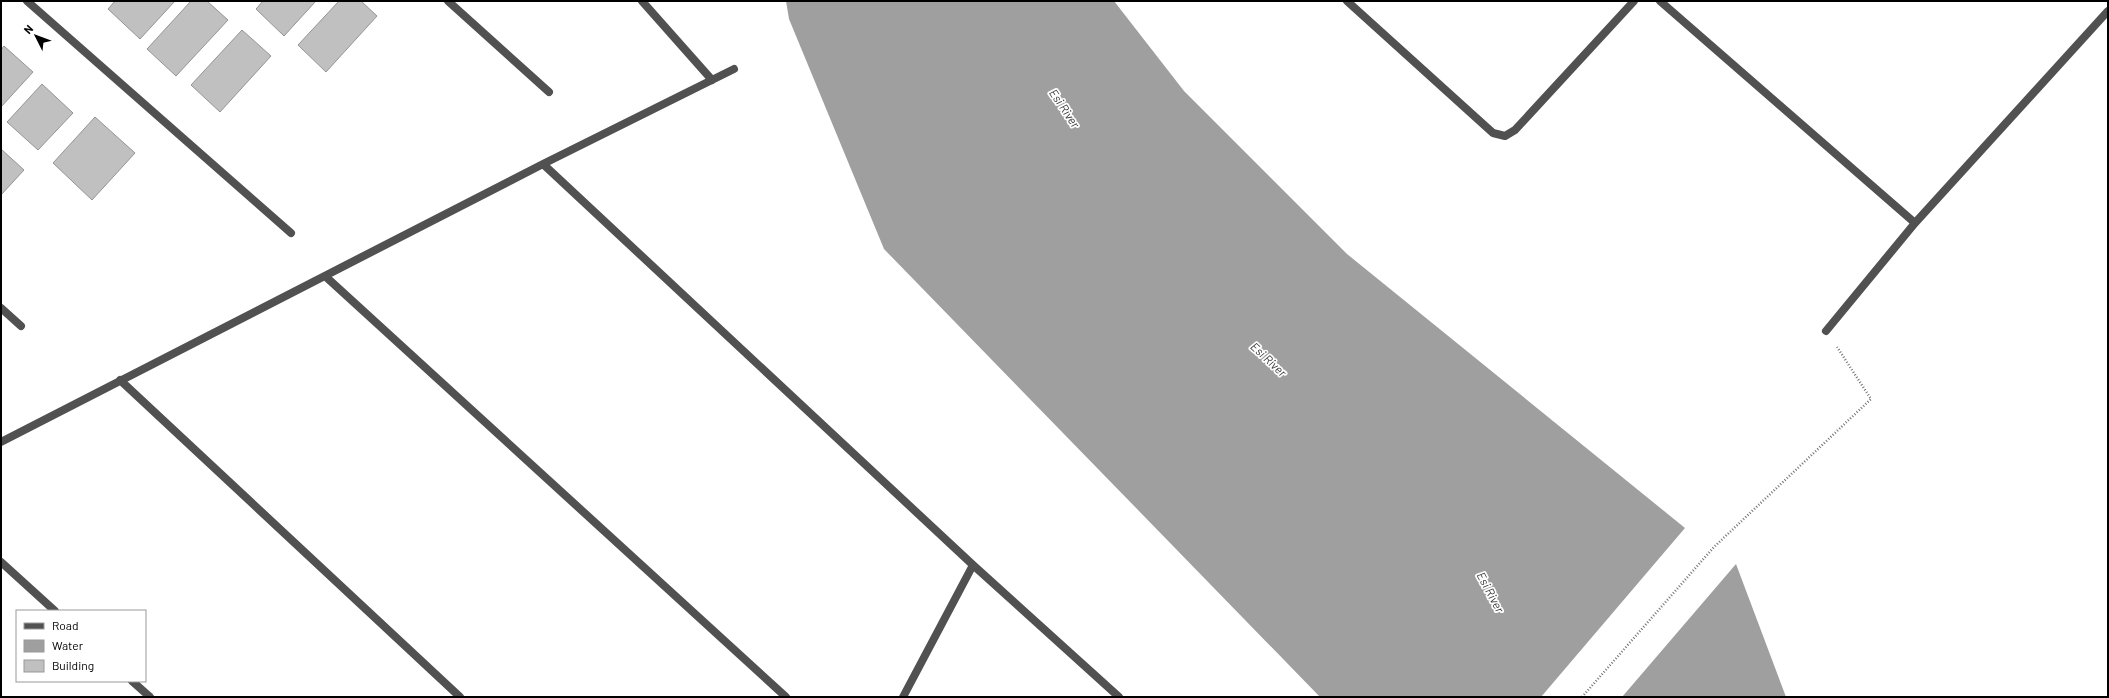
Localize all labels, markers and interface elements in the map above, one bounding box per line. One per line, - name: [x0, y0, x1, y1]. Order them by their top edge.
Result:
- north arrow: [16, 16, 56, 56]
- text: N: [21, 22, 35, 36]
- water label: Esi River: [1047, 86, 1083, 131]
- water label: Esi River: [1248, 339, 1290, 380]
- water label: Esi River: [1475, 569, 1508, 615]
- legend: [16, 610, 146, 682]
- text: Road: [52, 618, 79, 632]
- text: Water: [52, 638, 84, 652]
- text: Building: [52, 658, 94, 672]

